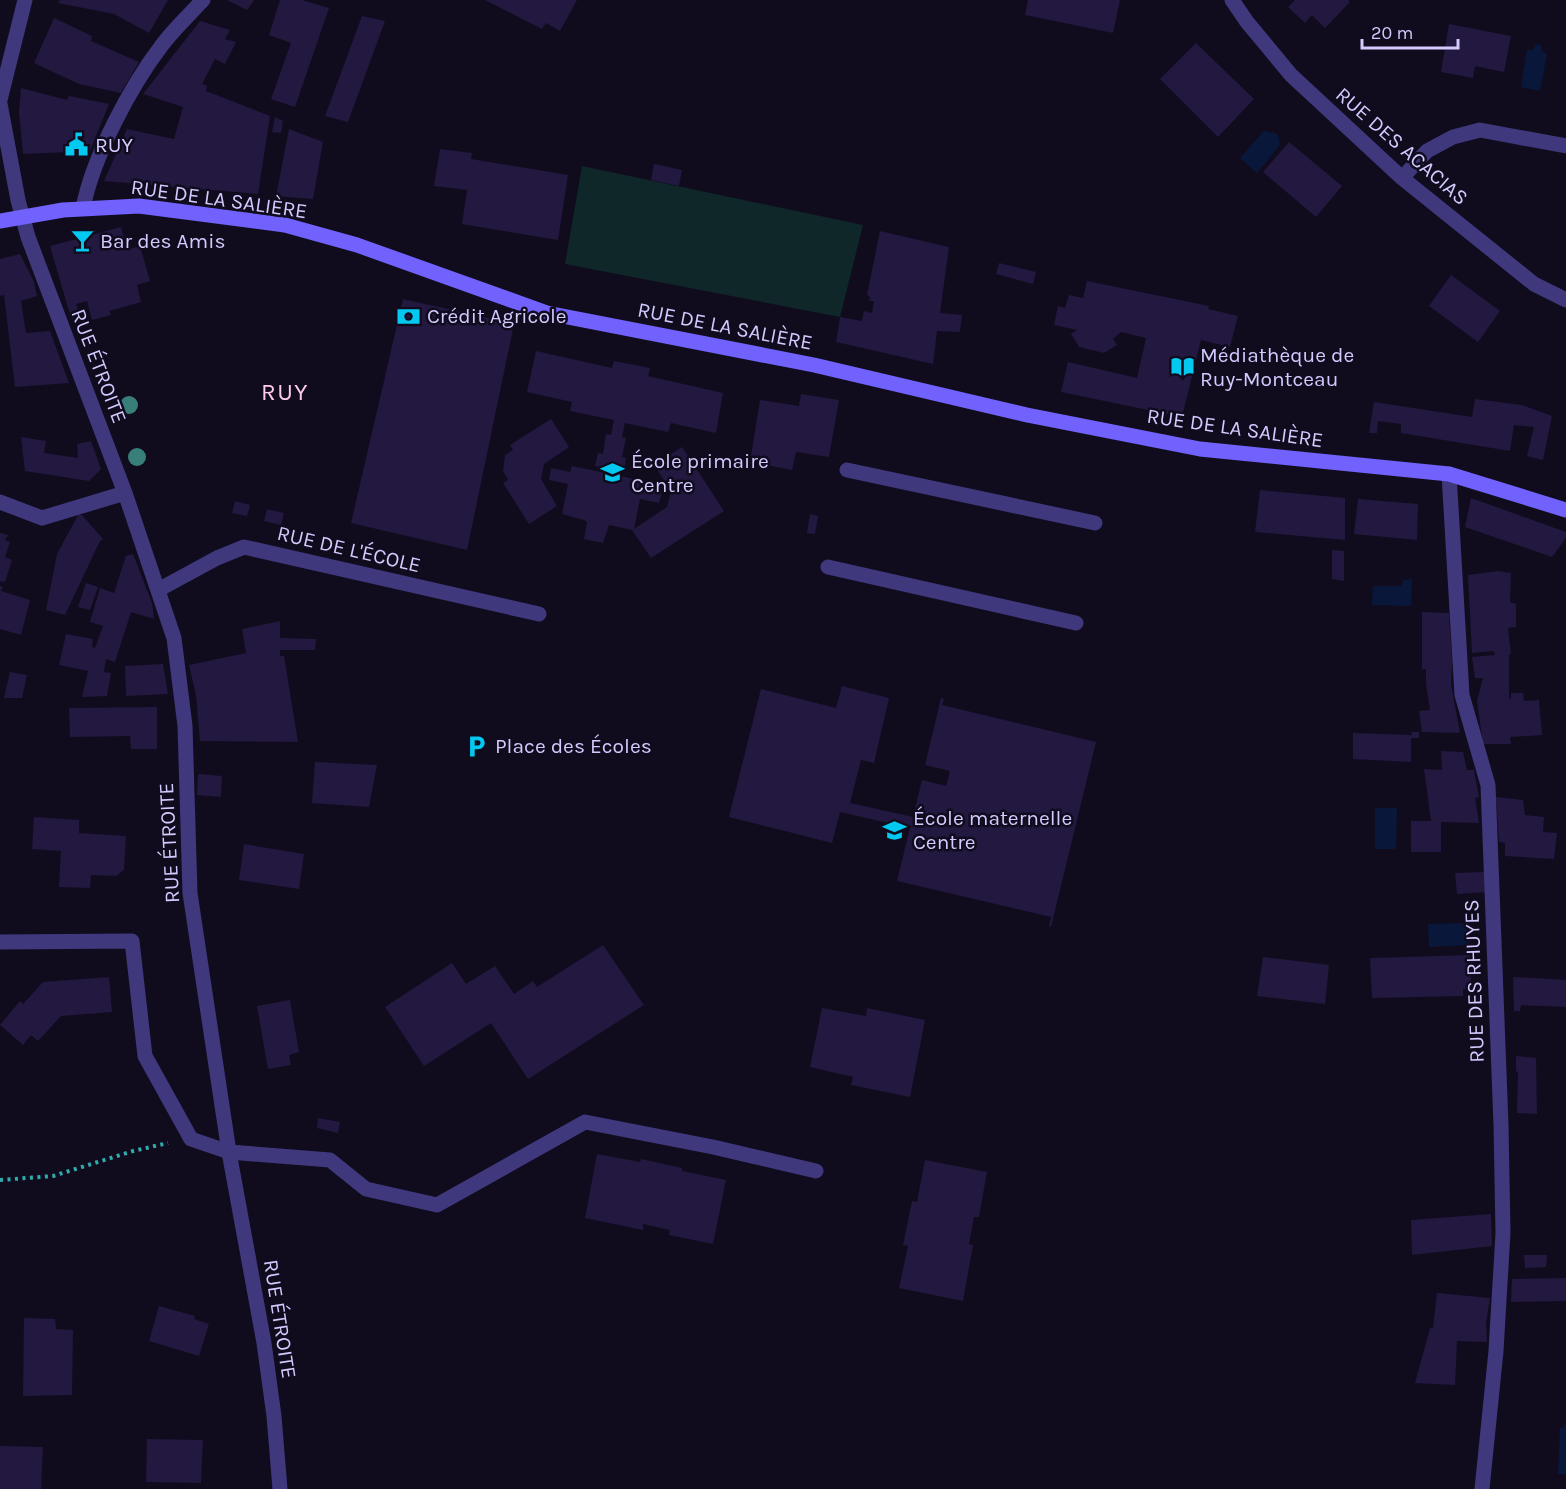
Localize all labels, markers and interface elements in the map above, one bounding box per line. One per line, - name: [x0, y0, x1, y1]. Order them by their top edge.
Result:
- scale bar: [1362, 12, 1458, 50]
- text: 20 m: [1371, 22, 1413, 44]
- street label: RUE DES ACACIAS: [1331, 82, 1473, 210]
- public building icon: RUY: [64, 132, 90, 158]
- place label: RUY: [95, 133, 134, 157]
- street label: RUE DE LA SALIÈRE: [129, 175, 309, 223]
- bar icon: Bar des Amis: [69, 228, 95, 254]
- place label: Bar des Amis: [100, 229, 225, 253]
- street label: RUE DE LA SALIÈRE: [635, 297, 815, 355]
- bank icon: Crédit Agricole: [396, 303, 422, 329]
- place label: Crédit Agricole: [427, 304, 567, 328]
- street label: RUE ÉTROITE: [66, 306, 132, 426]
- place label: Médiathèque de Ruy-Montceau: [1200, 343, 1354, 391]
- library icon: Médiathèque de Ruy-Montceau: [1169, 354, 1195, 380]
- district label: RUY: [261, 378, 309, 406]
- street label: RUE DE LA SALIÈRE: [1145, 404, 1325, 452]
- place label: École primaire Centre: [631, 449, 769, 497]
- school or university icon: École primaire Centre: [600, 460, 626, 486]
- street label: RUE DE L'ÉCOLE: [275, 521, 423, 577]
- parking icon: Place des Écoles: [464, 733, 490, 759]
- place label: Place des Écoles: [495, 734, 652, 758]
- street label: RUE ÉTROITE: [154, 782, 184, 904]
- place label: École maternelle Centre: [913, 806, 1072, 854]
- school or university icon: École maternelle Centre: [882, 817, 908, 843]
- street label: RUE DES RHUYES: [1459, 899, 1489, 1063]
- street label: RUE ÉTROITE: [259, 1258, 301, 1380]

